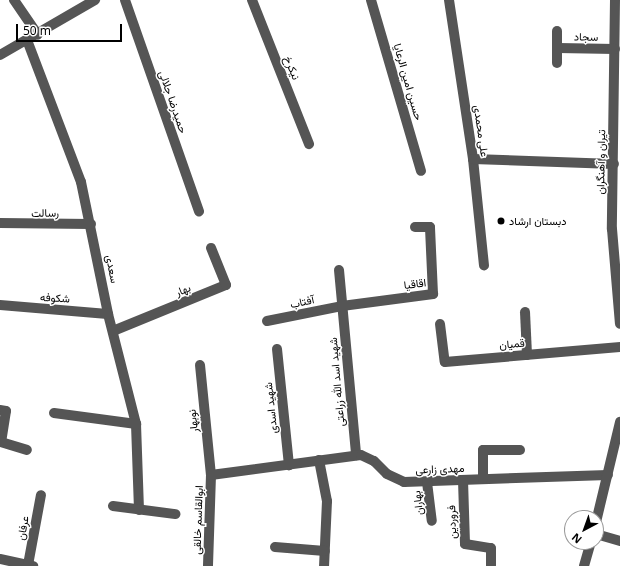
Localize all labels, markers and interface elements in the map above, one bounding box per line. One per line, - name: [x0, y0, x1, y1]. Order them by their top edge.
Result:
- scale bar: [18, 16, 124, 42]
- text: 50 m: [23, 22, 51, 39]
- street label: سجاد: [574, 30, 598, 44]
- street label: حسین امین الرعایا: [391, 42, 425, 122]
- street label: نیکرخ: [281, 54, 303, 82]
- street label: حمیدرضا جلالی: [156, 69, 190, 135]
- street label: علی محمدی: [471, 104, 491, 158]
- street label: تیران و آهنگران: [594, 129, 608, 195]
- street label: رسالت: [31, 206, 59, 220]
- place label: دبستان ارشاد: [509, 214, 566, 228]
- marker: دبستان ارشاد: [496, 216, 506, 226]
- street label: سعدی: [103, 254, 121, 284]
- street label: اقاقیا: [403, 276, 427, 292]
- street label: بهار: [173, 281, 193, 299]
- street label: شکوفه: [40, 290, 70, 306]
- street label: آفتاب: [289, 293, 315, 311]
- street label: قمیان: [499, 336, 525, 352]
- street label: شهید اسد الله زراعتی: [327, 337, 347, 427]
- street label: شهید اسدی: [262, 382, 280, 434]
- street label: نوبهار: [185, 409, 201, 433]
- street label: مهدی زارعی: [415, 462, 465, 476]
- street label: ابوالقاسم خالقی: [190, 485, 206, 555]
- street label: بهاران: [410, 490, 426, 516]
- street label: فروردین: [445, 505, 459, 539]
- north arrow: [564, 510, 604, 550]
- street label: عرفان: [14, 515, 32, 541]
- text: N: [568, 530, 585, 547]

